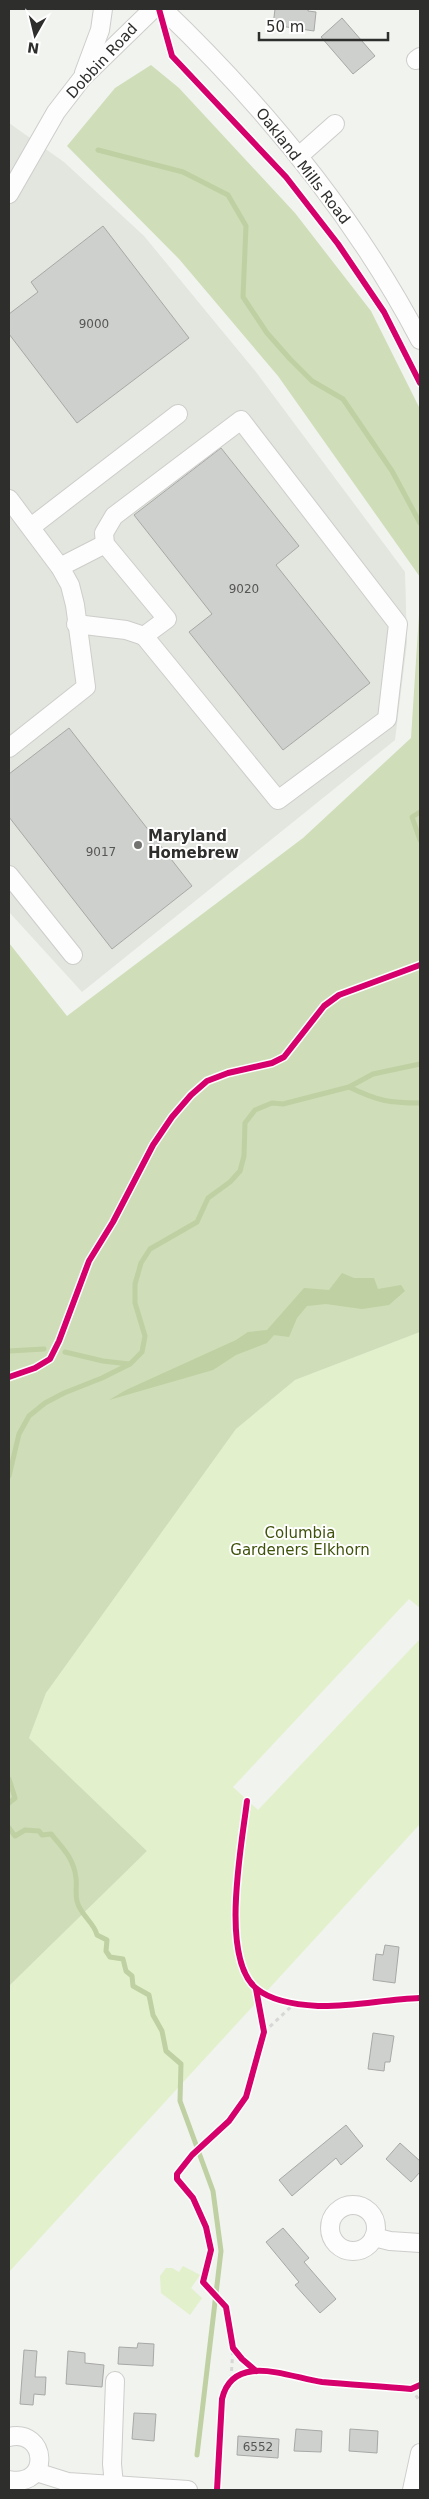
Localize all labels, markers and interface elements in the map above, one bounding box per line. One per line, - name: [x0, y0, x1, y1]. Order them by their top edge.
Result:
- north arrow: [10, 10, 60, 60]
- scale bar: [259, 10, 388, 42]
- text: 50 m: [266, 18, 304, 36]
- street label: Dobbin Road: [63, 20, 141, 102]
- text: N: [26, 39, 40, 57]
- street label: Oakland Mills Road: [252, 104, 354, 228]
- house number: 9000: [79, 317, 109, 331]
- house number: 9020: [229, 582, 259, 596]
- place label: Maryland Homebrew: [148, 827, 239, 862]
- marker: Maryland Homebrew: [132, 839, 144, 851]
- house number: 9017: [86, 845, 116, 859]
- park label: Columbia Gardeners Elkhorn: [230, 1524, 370, 1559]
- house number: 6552: [243, 2440, 273, 2454]

